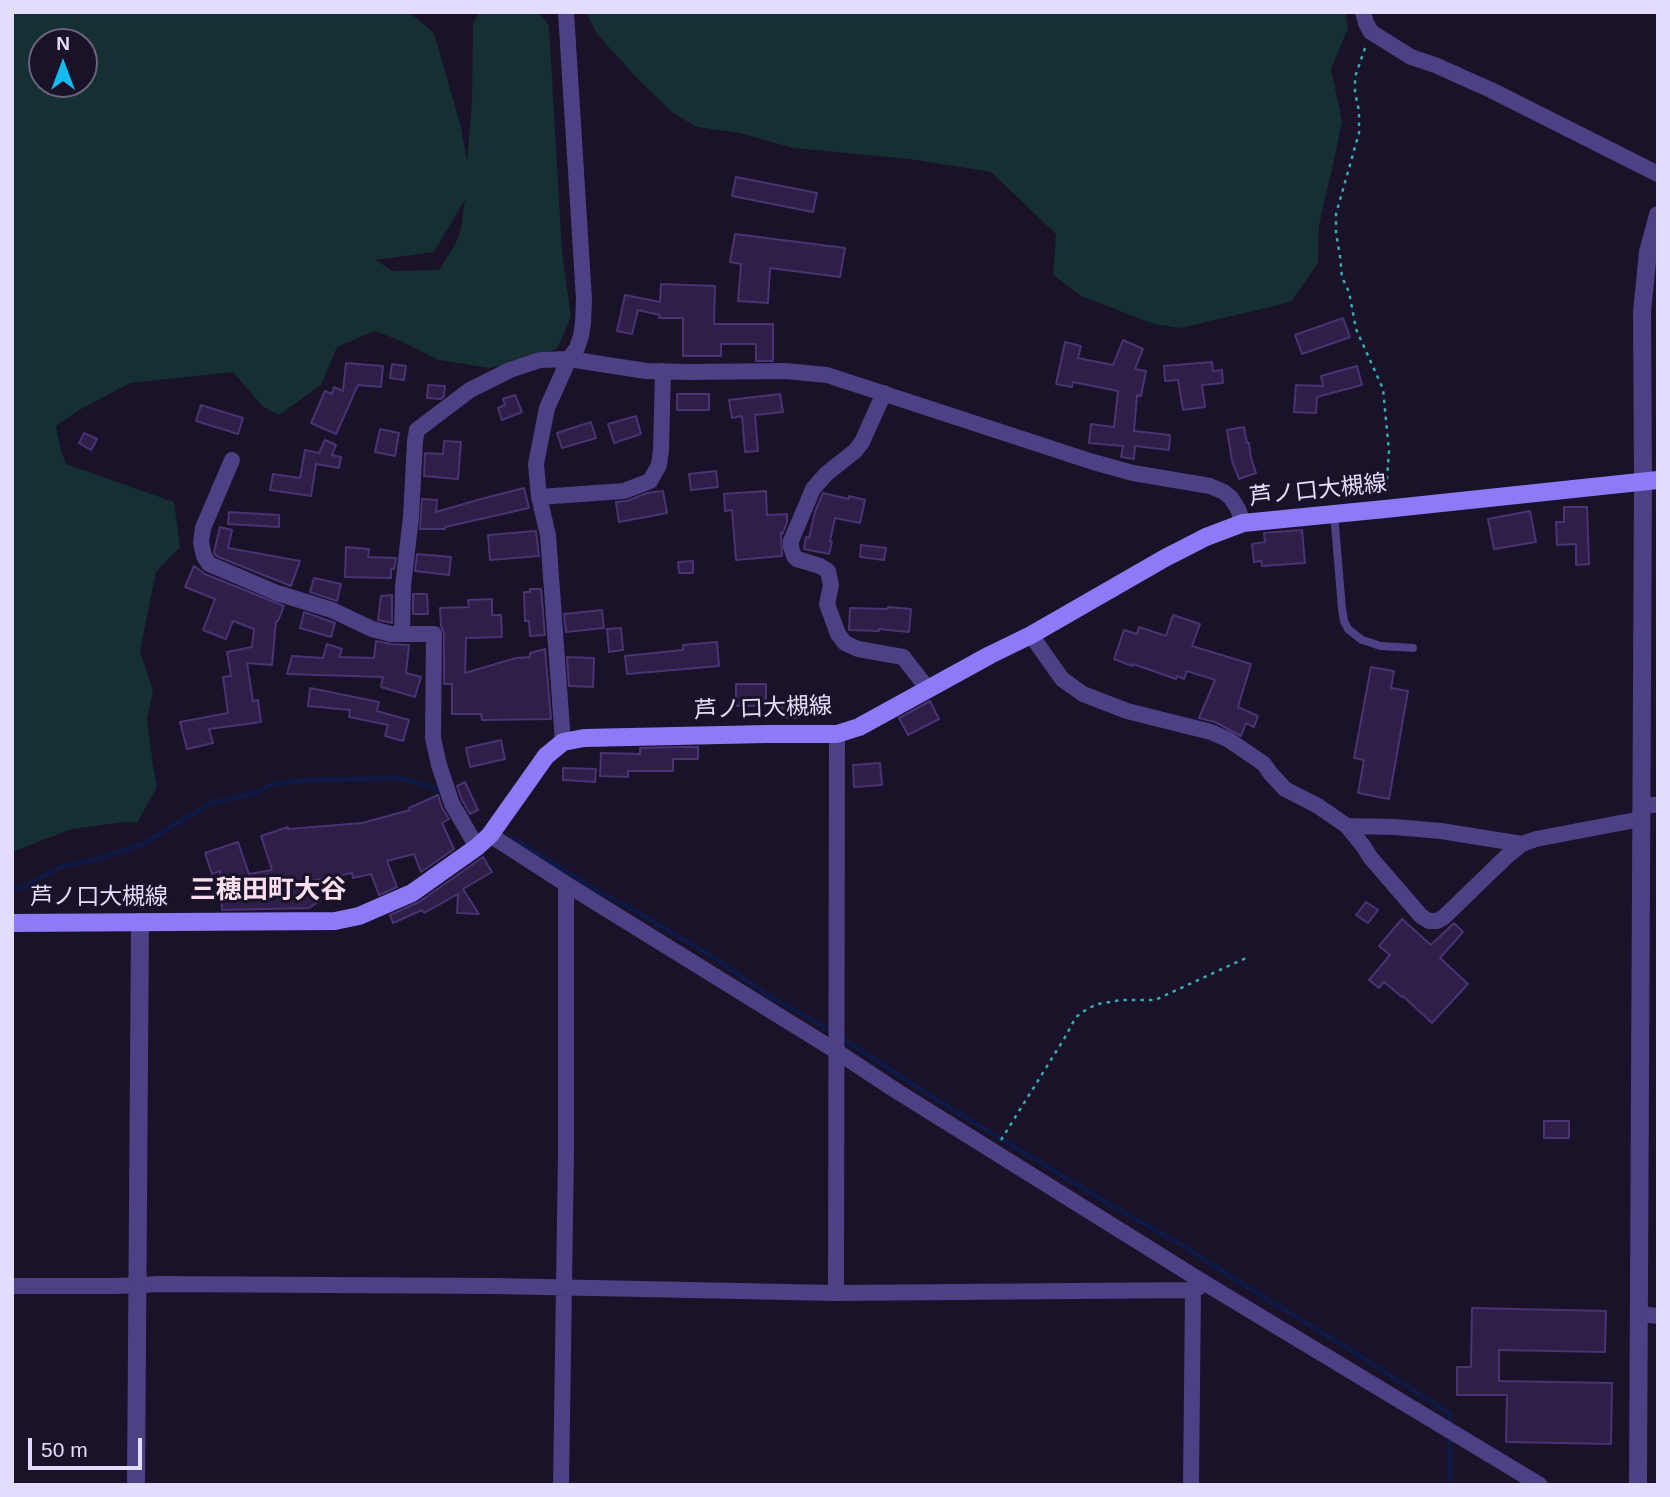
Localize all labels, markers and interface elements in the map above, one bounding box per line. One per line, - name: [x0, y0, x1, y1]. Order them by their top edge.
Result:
- north arrow: [28, 28, 98, 98]
- text: N: [56, 33, 70, 54]
- street label: 芦ノ口大槻線: [1248, 470, 1388, 512]
- street label: 芦ノ口大槻線: [694, 693, 832, 725]
- district label: 三穂田町大谷: [190, 875, 346, 907]
- street label: 芦ノ口大槻線: [30, 884, 168, 912]
- scale bar: [32, 1424, 145, 1468]
- text: 50 m: [41, 1438, 88, 1461]

